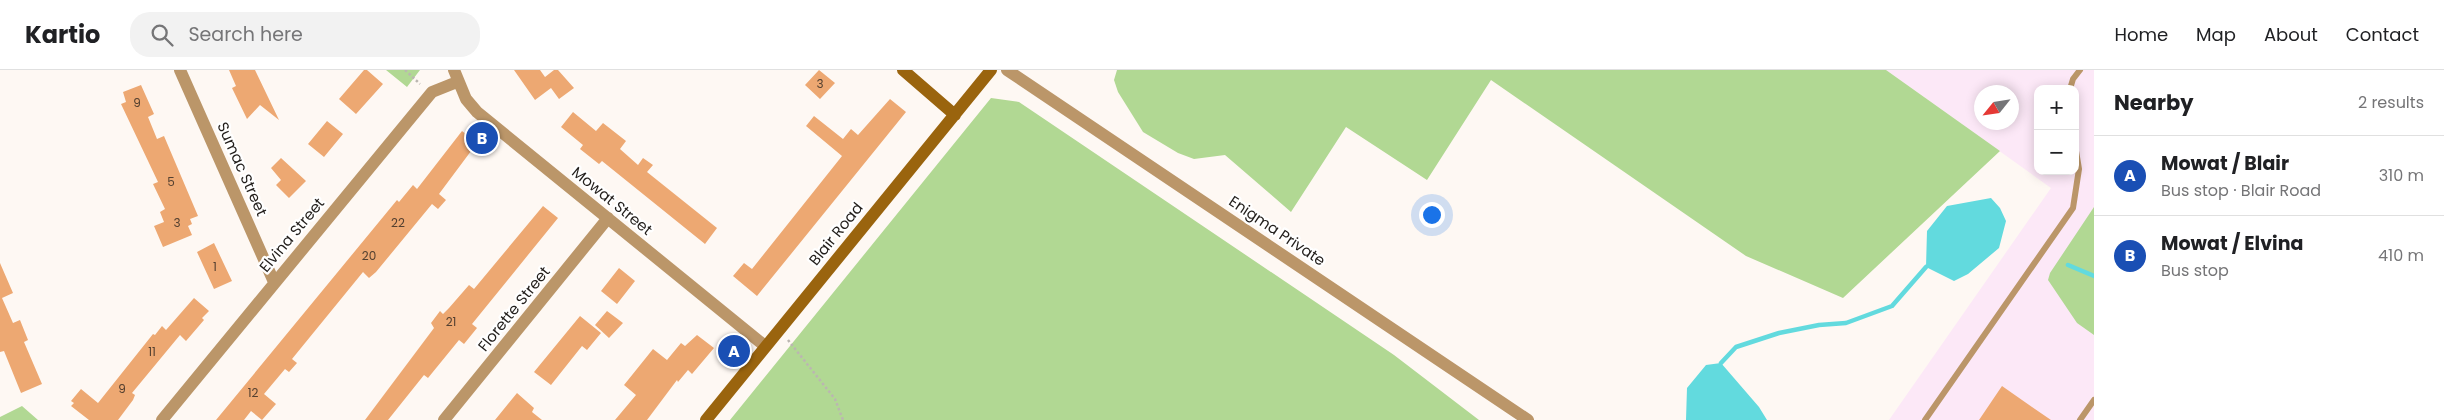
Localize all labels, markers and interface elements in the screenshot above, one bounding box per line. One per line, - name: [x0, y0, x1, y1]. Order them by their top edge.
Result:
- search box: [130, 12, 480, 57]
- text: Kartio: [25, 18, 100, 51]
- icon: search: [148, 21, 176, 49]
- text: Search here: [188, 21, 303, 48]
- text: Home: [2114, 22, 2168, 47]
- text: Map: [2196, 22, 2236, 47]
- text: About: [2264, 22, 2318, 47]
- text: Contact: [2346, 22, 2419, 47]
- house number: 3: [816, 75, 824, 92]
- north arrow: [1974, 85, 2019, 130]
- map controls: [2034, 85, 2079, 175]
- button: +: [2034, 85, 2079, 130]
- text: Nearby: [2114, 88, 2194, 117]
- text: 2 results: [2358, 91, 2424, 114]
- house number: 9: [133, 94, 141, 111]
- street label: Sumac Street: [212, 118, 273, 219]
- pin: B: [466, 119, 498, 157]
- button: −: [2034, 130, 2079, 175]
- text: Mowat / Blair: [2161, 150, 2289, 177]
- street label: Mowat Street: [567, 162, 657, 240]
- text: A: [2124, 164, 2136, 187]
- text: 310 m: [2379, 164, 2424, 187]
- house number: 5: [167, 173, 175, 190]
- text: Bus stop · Blair Road: [2161, 179, 2321, 202]
- street label: Enigma Private: [1225, 191, 1330, 271]
- street label: Elvina Street: [254, 193, 329, 276]
- street label: Blair Road: [804, 198, 867, 270]
- your location: [1419, 202, 1445, 228]
- house number: 3: [173, 214, 181, 231]
- house number: 22: [391, 214, 405, 231]
- text: Mowat / Elvina: [2161, 230, 2303, 257]
- text: B: [2125, 244, 2135, 267]
- text: 410 m: [2378, 244, 2424, 267]
- house number: 20: [362, 247, 376, 264]
- house number: 1: [213, 258, 217, 275]
- text: Bus stop: [2161, 259, 2229, 282]
- street label: Florette Street: [473, 262, 554, 356]
- house number: 21: [446, 313, 456, 330]
- pin: A: [718, 332, 750, 370]
- house number: 11: [148, 343, 156, 360]
- house number: 9: [118, 380, 126, 397]
- house number: 12: [248, 384, 258, 401]

